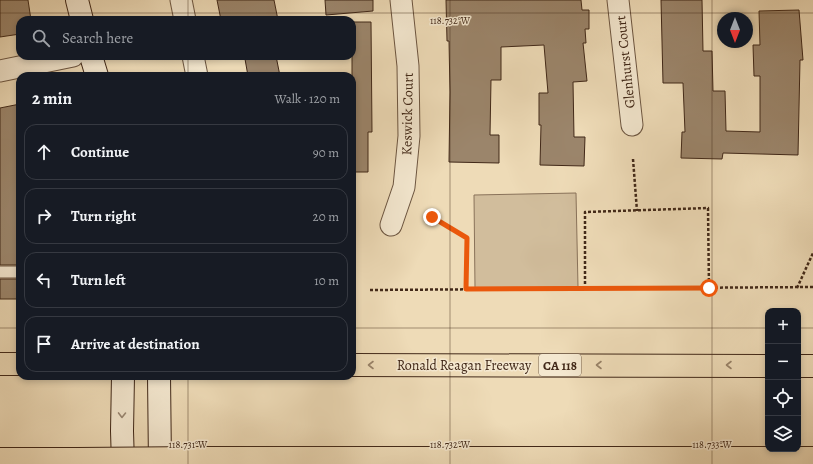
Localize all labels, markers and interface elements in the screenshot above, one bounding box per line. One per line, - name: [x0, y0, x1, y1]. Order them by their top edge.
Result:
- north arrow: [717, 12, 753, 48]
- text: 118.732°W: [430, 14, 471, 27]
- street label: Glenhurst Court: [611, 14, 640, 109]
- search box: [16, 16, 356, 60]
- icon: search: [30, 27, 52, 49]
- text: Search here: [62, 28, 133, 48]
- street label: Keswick Court: [397, 72, 418, 156]
- text: 2 min: [32, 87, 72, 110]
- text: Walk · 120 m: [275, 90, 340, 107]
- icon: ahead: [33, 141, 55, 163]
- text: Continue: [71, 142, 129, 162]
- text: 90 m: [313, 144, 339, 161]
- icon: right: [33, 205, 55, 227]
- text: Turn right: [71, 206, 136, 226]
- text: 20 m: [313, 208, 339, 225]
- route end: [423, 208, 441, 226]
- icon: left: [33, 269, 55, 291]
- text: Turn left: [71, 270, 126, 290]
- text: 10 m: [314, 272, 339, 289]
- route start: [700, 279, 718, 297]
- map controls: [765, 308, 801, 452]
- button: +: [765, 308, 801, 344]
- icon: arrive: [33, 333, 55, 355]
- text: Arrive at destination: [71, 334, 200, 354]
- button: −: [765, 344, 801, 380]
- road number: CA 118: [539, 354, 581, 376]
- street label: Ronald Reagan Freeway: [397, 356, 532, 375]
- one-way arrow: [368, 361, 374, 369]
- one-way arrow: [596, 361, 602, 369]
- one-way arrow: [726, 361, 732, 370]
- button: locate: [765, 380, 801, 416]
- one-way arrow: [118, 412, 127, 418]
- button: layers: [765, 416, 801, 452]
- text: 118.731°W: [169, 438, 208, 451]
- text: 118.732°W: [430, 438, 471, 451]
- text: 118.733°W: [692, 438, 732, 451]

